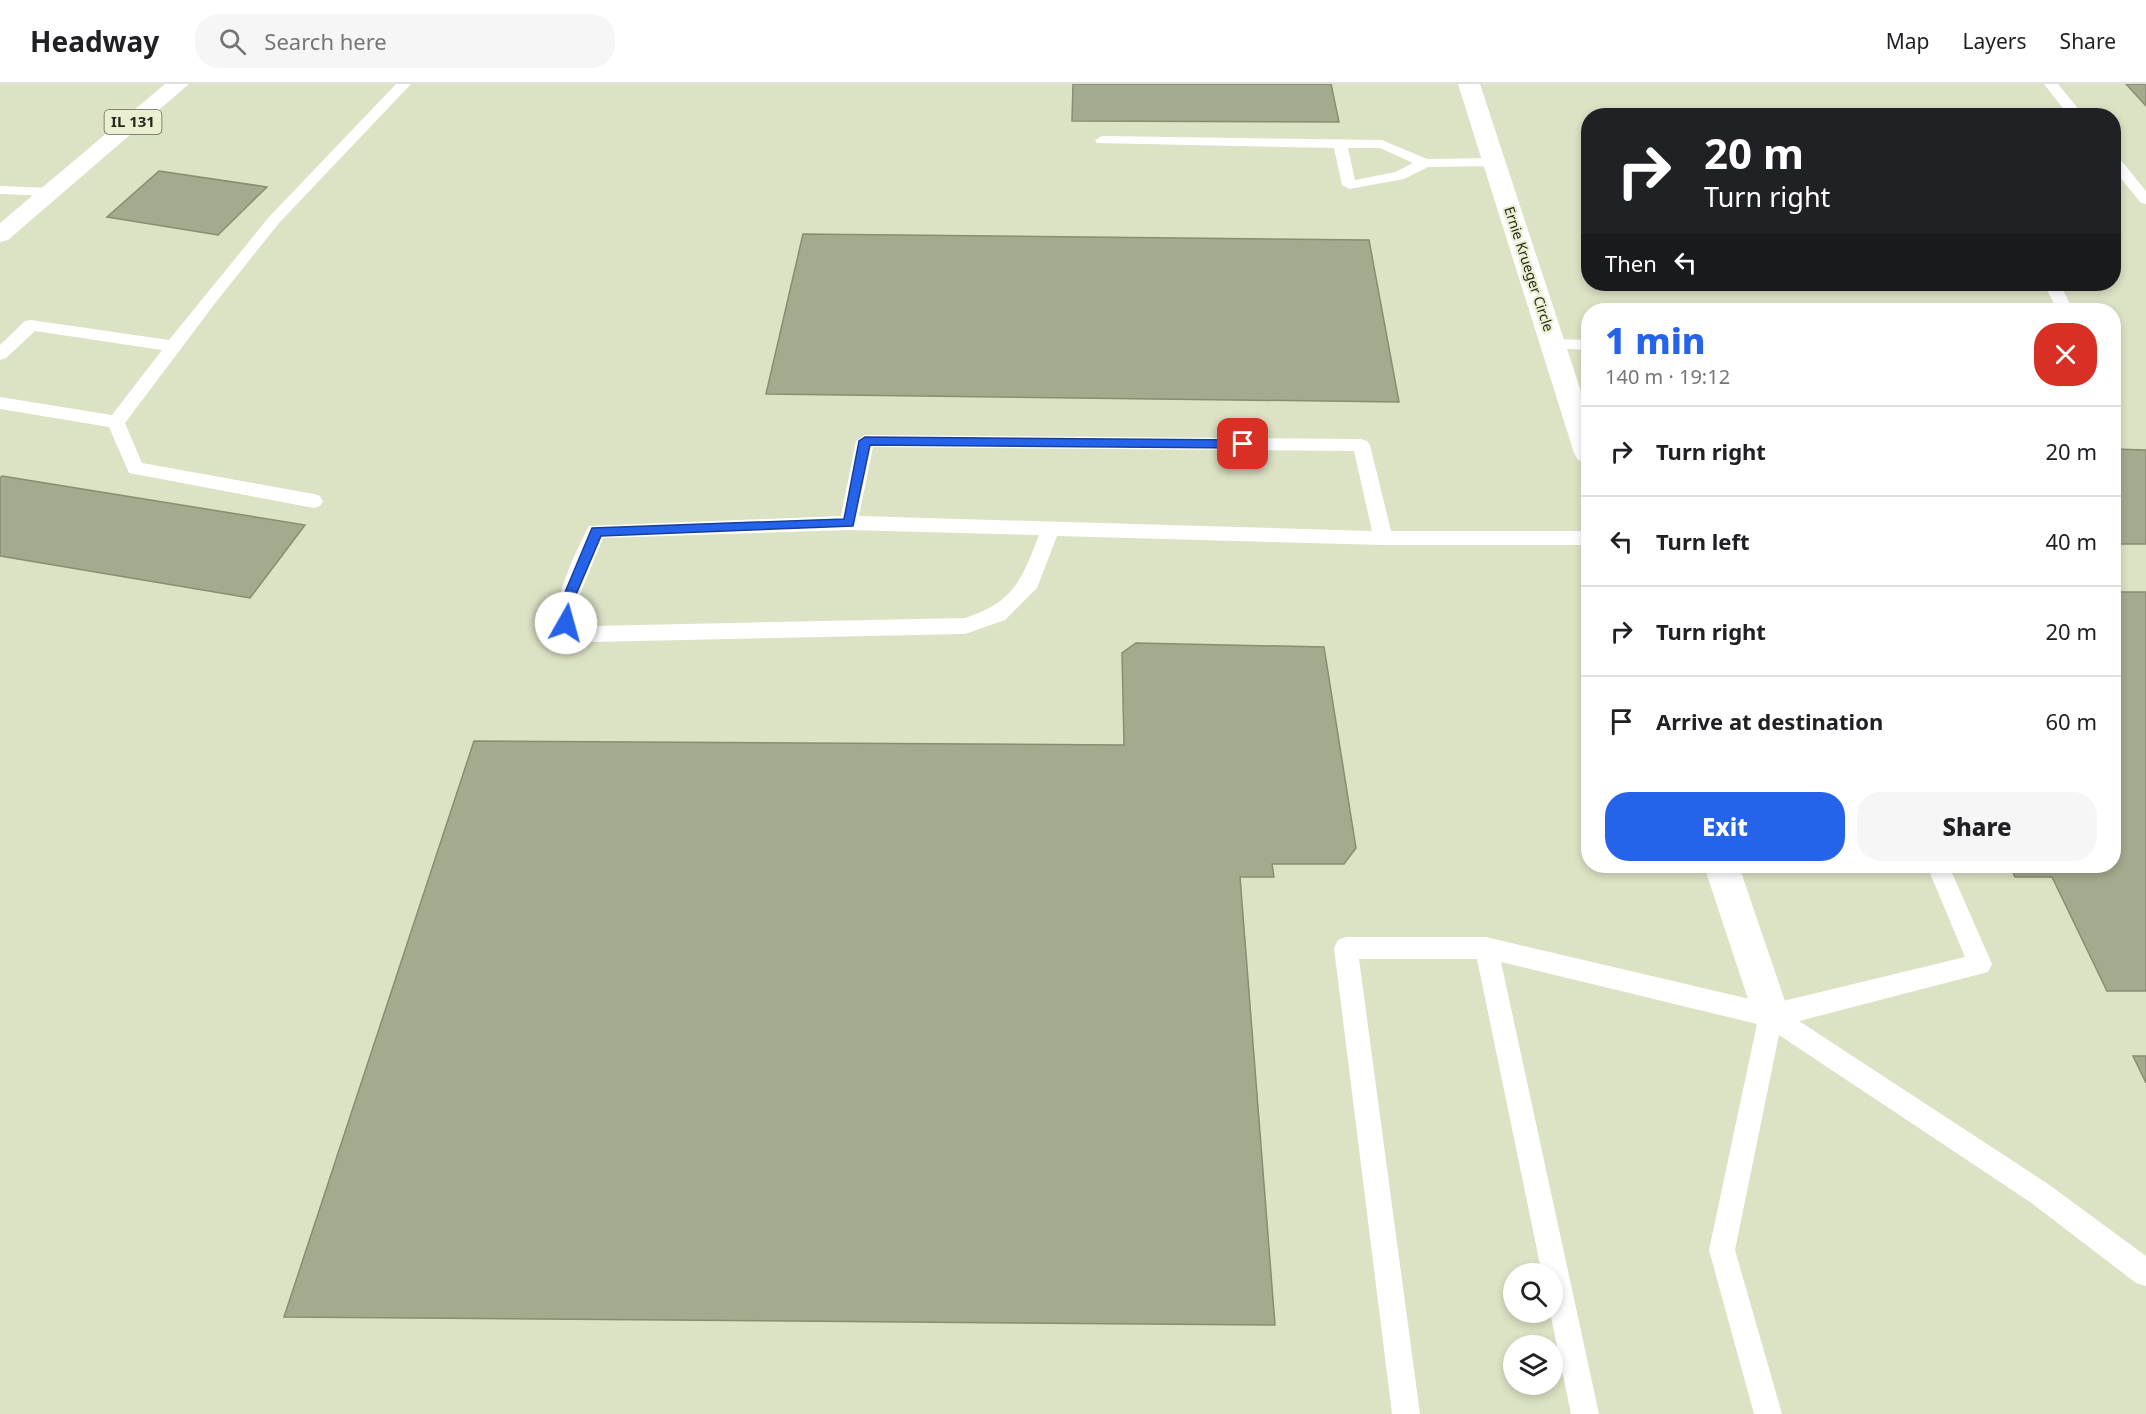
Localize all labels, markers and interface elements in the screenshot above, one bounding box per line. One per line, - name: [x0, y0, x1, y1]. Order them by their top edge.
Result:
- search box: [195, 14, 615, 68]
- text: Headway: [30, 22, 159, 60]
- icon: search: [216, 25, 249, 58]
- text: Search here: [264, 26, 387, 56]
- text: Map: [1886, 27, 1930, 55]
- text: Layers: [1963, 27, 2027, 55]
- text: Share: [2060, 27, 2116, 55]
- road number: IL 131: [104, 110, 162, 134]
- text: 20 m: [1704, 124, 1804, 181]
- icon: right: [1605, 132, 1683, 210]
- text: Turn right: [1704, 178, 1830, 215]
- street label: Ernie Krueger Circle: [1500, 204, 1559, 334]
- icon: left: [1669, 246, 1702, 279]
- text: Then: [1605, 248, 1657, 278]
- text: 1 min: [1605, 316, 1706, 365]
- button: close: [2034, 323, 2097, 386]
- text: 140 m · 19:12: [1605, 363, 1730, 390]
- pin: [1217, 418, 1268, 469]
- icon: arrive: [1226, 427, 1259, 460]
- icon: right: [1605, 435, 1638, 468]
- text: Turn right: [1656, 436, 1766, 466]
- text: 20 m: [2046, 436, 2097, 466]
- icon: left: [1605, 525, 1638, 558]
- text: Turn left: [1656, 526, 1750, 556]
- text: 40 m: [2046, 526, 2097, 556]
- position arrow: [534, 591, 598, 655]
- icon: right: [1605, 615, 1638, 648]
- text: Turn right: [1656, 616, 1766, 646]
- text: 20 m: [2046, 616, 2097, 646]
- icon: arrive: [1605, 705, 1638, 738]
- text: Arrive at destination: [1656, 706, 1883, 736]
- text: 60 m: [2046, 706, 2097, 736]
- button: Exit: [1605, 792, 1845, 861]
- button: Share: [1857, 792, 2097, 861]
- map controls: [1503, 1263, 1563, 1395]
- button: search: [1503, 1263, 1563, 1323]
- button: layers: [1503, 1335, 1563, 1395]

